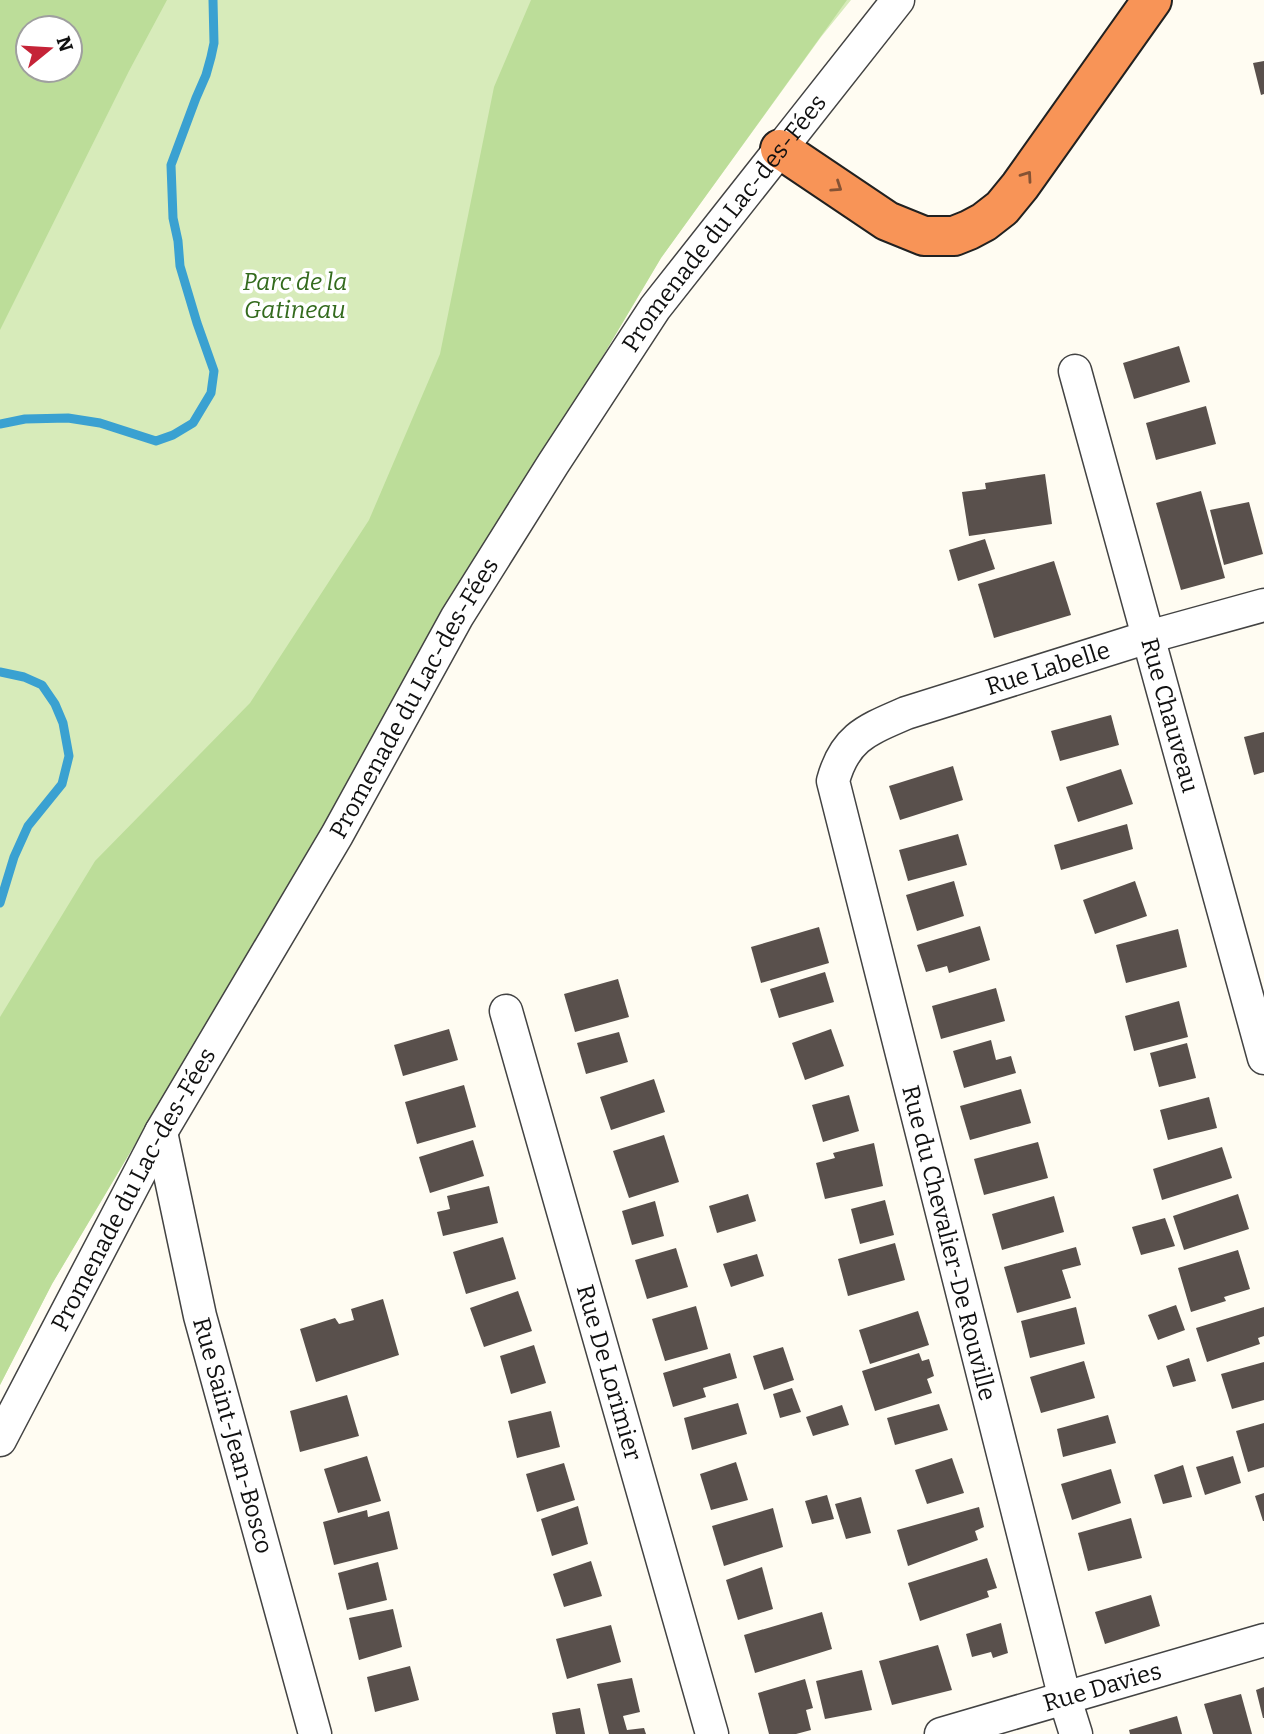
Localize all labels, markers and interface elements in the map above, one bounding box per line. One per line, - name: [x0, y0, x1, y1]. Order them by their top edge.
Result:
- north arrow: [14, 14, 84, 84]
- text: N: [51, 33, 78, 55]
- street label: Promenade du Lac-des-Fées: [616, 89, 832, 357]
- one-way arrow: [1019, 171, 1031, 184]
- one-way arrow: [829, 179, 842, 192]
- park label: Parc de la Gatineau: [243, 268, 347, 324]
- street label: Promenade du Lac-des-Fées: [324, 553, 505, 843]
- street label: Rue Chauveau: [1135, 635, 1204, 796]
- street label: Rue Labelle: [982, 636, 1113, 701]
- street label: Promenade du Lac-des-Fées: [46, 1043, 222, 1335]
- street label: Rue du Chevalier-De Rouville: [896, 1083, 1002, 1403]
- street label: Rue De Lorimier: [571, 1282, 647, 1464]
- street label: Rue Saint-Jean-Bosco: [187, 1314, 279, 1557]
- street label: Rue Davies: [1040, 1657, 1165, 1718]

